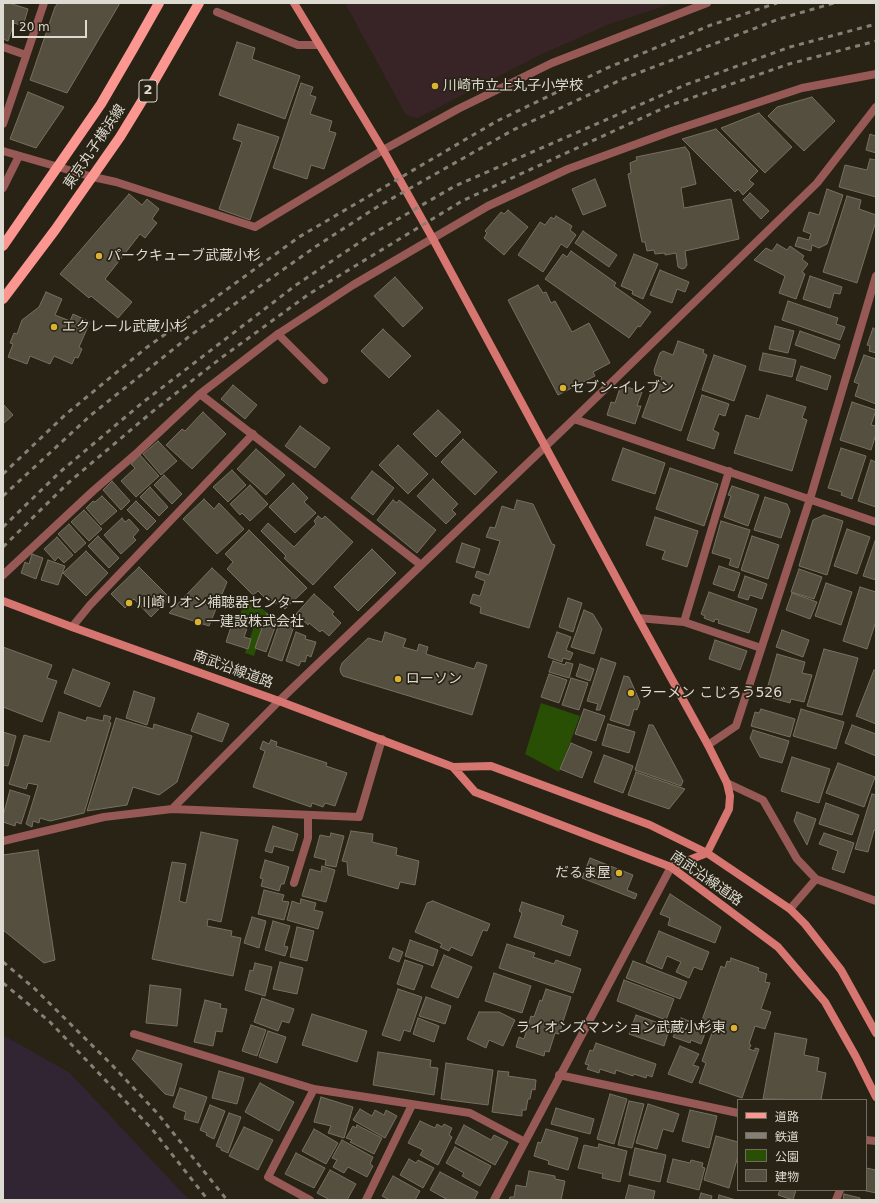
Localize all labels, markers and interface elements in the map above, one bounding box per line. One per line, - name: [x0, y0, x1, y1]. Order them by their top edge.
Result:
- scale bar: [14, 12, 89, 38]
- text: 20 m: [19, 20, 50, 34]
- place label: 川崎市立上丸子小学校: [443, 78, 583, 94]
- road number: 2: [139, 80, 157, 102]
- marker: 川崎市立上丸子小学校: [430, 81, 440, 91]
- street label: 東京丸子横浜線: [61, 102, 129, 192]
- place label: パークキューブ武蔵小杉: [107, 248, 261, 264]
- marker: パークキューブ武蔵小杉: [94, 251, 104, 261]
- place label: エクレール武蔵小杉: [62, 319, 188, 335]
- marker: エクレール武蔵小杉: [49, 322, 59, 332]
- place label: セブン-イレブン: [571, 380, 674, 396]
- marker: セブン-イレブン: [558, 383, 568, 393]
- place label: 川崎リオン補聴器センター: [137, 595, 305, 611]
- marker: 川崎リオン補聴器センター: [124, 598, 134, 608]
- place label: 一建設株式会社: [206, 614, 304, 630]
- marker: 一建設株式会社: [193, 617, 203, 627]
- street label: 南武沿線道路: [191, 648, 275, 692]
- place label: ローソン: [406, 671, 462, 687]
- marker: ローソン: [393, 674, 403, 684]
- place label: ラーメン こじろう526: [639, 685, 782, 701]
- marker: ラーメン こじろう526: [626, 688, 636, 698]
- street label: 南武沿線道路: [667, 848, 745, 910]
- place label: だるま屋: [555, 865, 611, 881]
- marker: だるま屋: [614, 868, 624, 878]
- place label: ライオンズマンション武蔵小杉東: [516, 1020, 726, 1036]
- marker: ライオンズマンション武蔵小杉東: [729, 1023, 739, 1033]
- legend: [737, 1099, 867, 1191]
- text: 道路: [775, 1110, 799, 1124]
- text: 鉄道: [775, 1130, 799, 1144]
- text: 公園: [775, 1150, 799, 1164]
- text: 建物: [775, 1170, 799, 1184]

